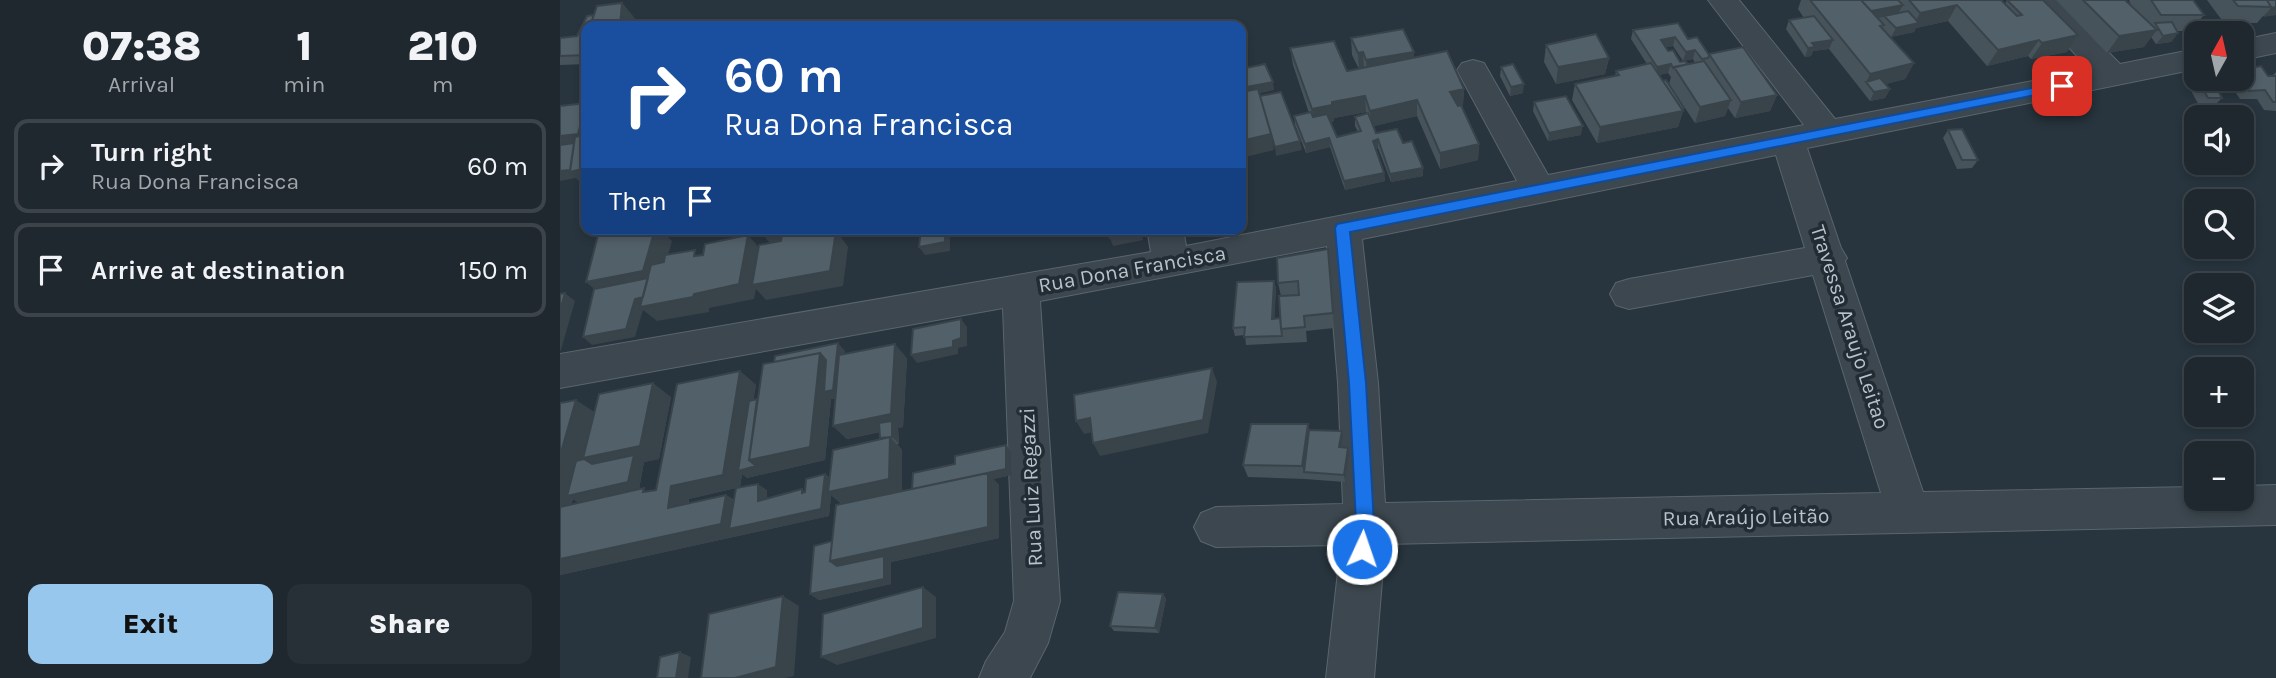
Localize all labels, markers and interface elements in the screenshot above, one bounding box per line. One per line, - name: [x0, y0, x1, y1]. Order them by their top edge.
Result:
- text: 07:38: [82, 21, 201, 71]
- text: 1: [296, 21, 312, 71]
- text: 210: [407, 21, 478, 71]
- north arrow: [2184, 21, 2254, 91]
- map controls: [2184, 21, 2254, 511]
- text: 60 m: [724, 47, 844, 104]
- icon: right: [609, 49, 700, 140]
- pin: [2032, 56, 2092, 116]
- icon: arrive: [2043, 67, 2081, 105]
- text: Arrival: [108, 71, 175, 98]
- text: min: [283, 71, 325, 98]
- text: m: [432, 71, 453, 98]
- button: sound: [2184, 105, 2254, 175]
- text: Rua Dona Francisca: [724, 106, 1014, 143]
- text: Turn right: [91, 137, 212, 168]
- icon: right: [32, 147, 70, 185]
- text: 60 m: [467, 151, 528, 182]
- text: Rua Dona Francisca: [91, 168, 299, 195]
- icon: arrive: [681, 182, 719, 220]
- text: Then: [609, 186, 667, 217]
- button: search: [2184, 189, 2254, 259]
- street label: Travessa Araujo Leitao: [1806, 222, 1894, 432]
- street label: Rua Dona Francisca: [1036, 241, 1228, 297]
- icon: arrive: [32, 251, 70, 289]
- text: Arrive at destination: [91, 255, 345, 286]
- text: 150 m: [459, 255, 528, 286]
- button: layers: [2184, 273, 2254, 343]
- button: +: [2184, 357, 2254, 427]
- street label: Rua Luiz Regazzi: [1015, 407, 1047, 567]
- button: −: [2184, 441, 2254, 511]
- street label: Rua Araújo Leitão: [1662, 504, 1830, 530]
- position arrow: [1325, 512, 1399, 586]
- button: Exit: [28, 584, 273, 664]
- button: Share: [287, 584, 532, 664]

